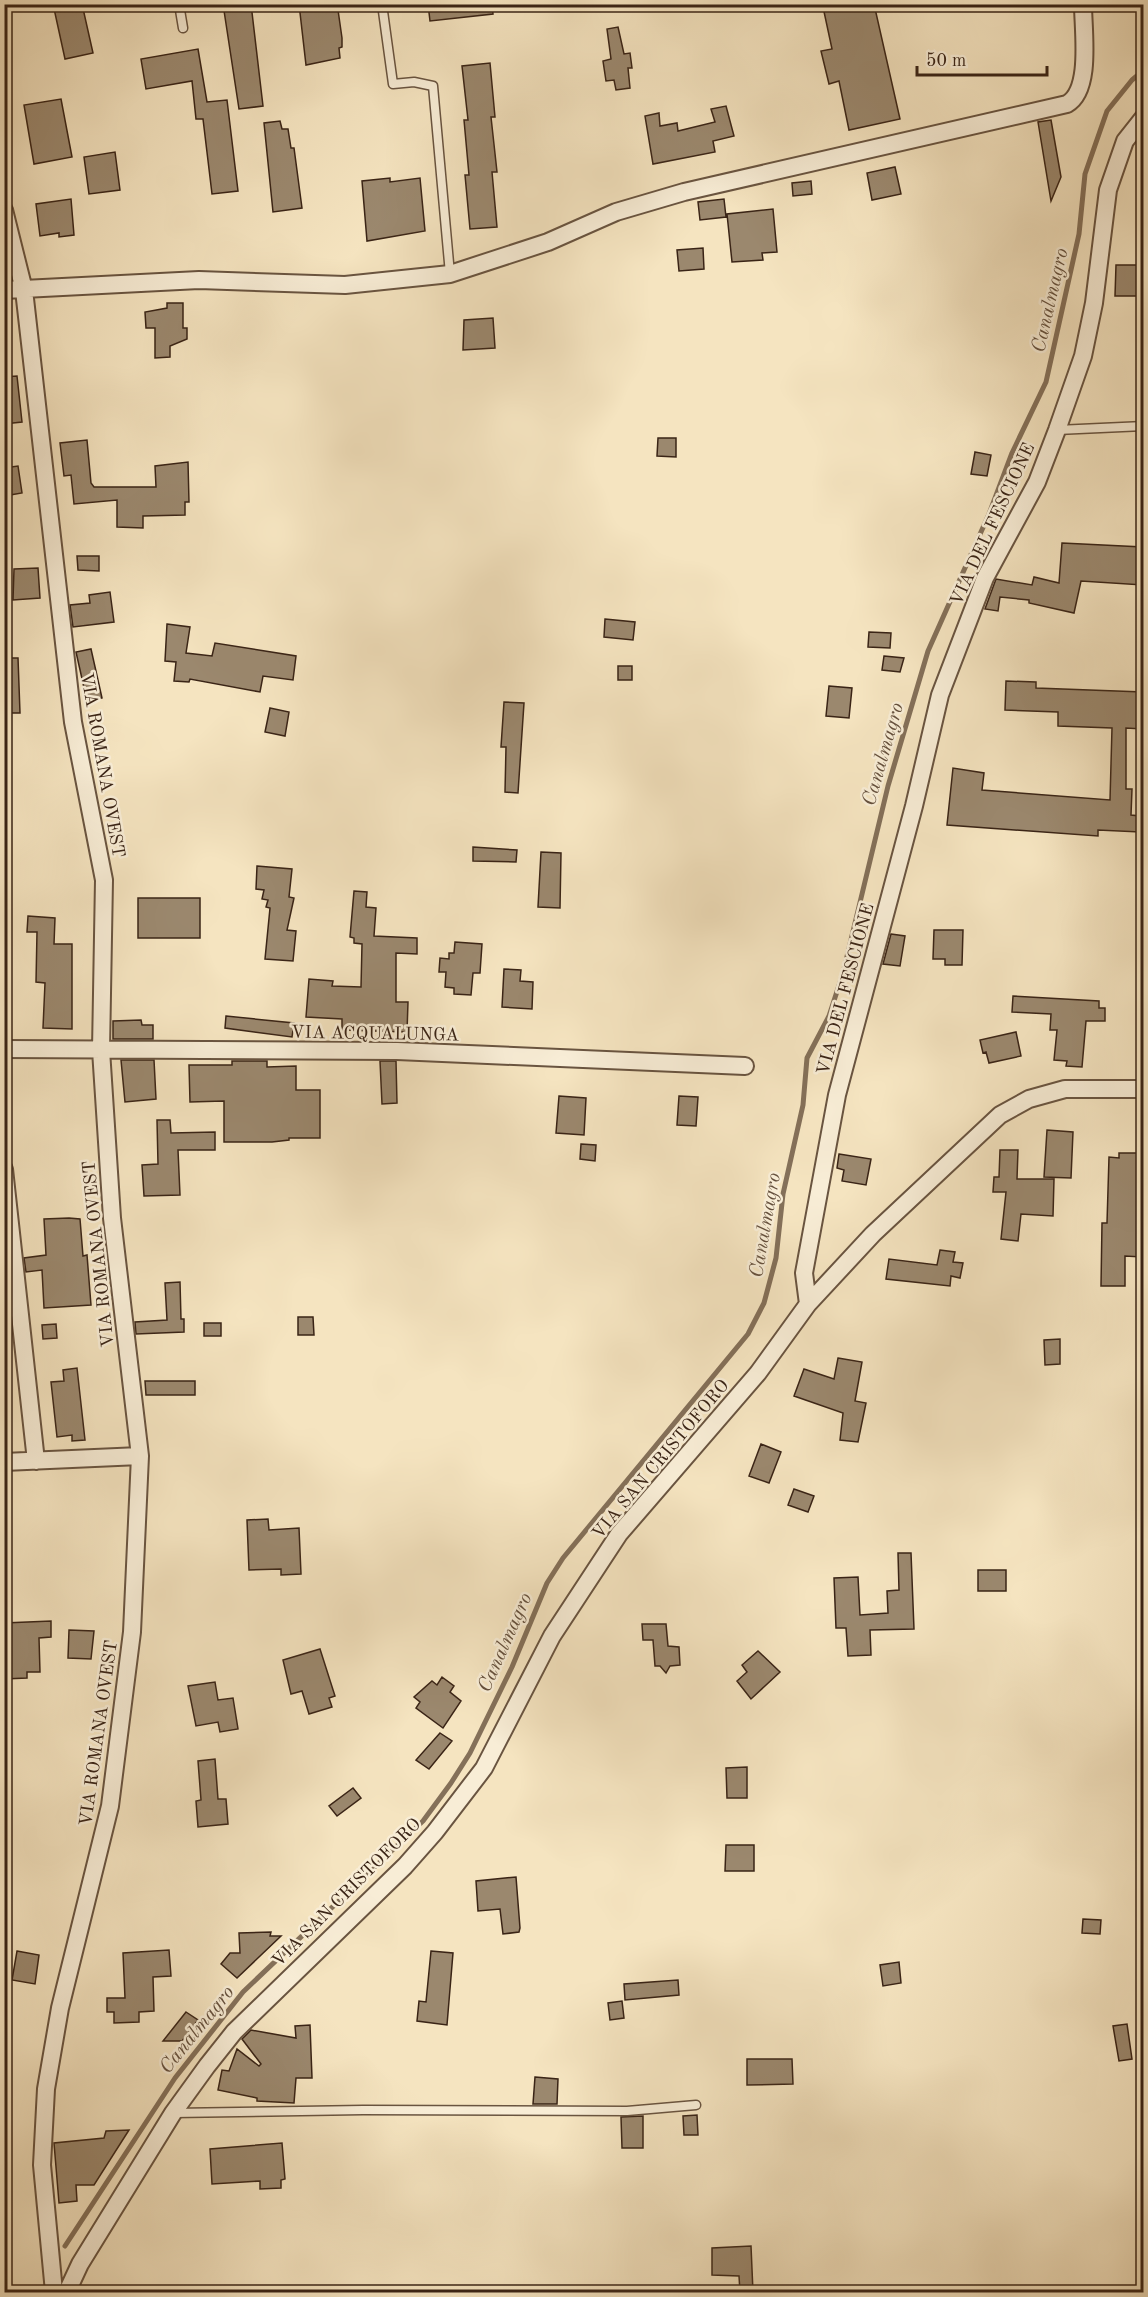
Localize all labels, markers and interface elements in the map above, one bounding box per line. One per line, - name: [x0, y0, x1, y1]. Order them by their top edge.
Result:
- scale bar: [917, 39, 1048, 77]
- text: 50 m: [926, 52, 966, 70]
- water label: Canalmagro: [1029, 246, 1073, 355]
- street label: VIA DEL FESCIONE: [947, 440, 1038, 608]
- street label: VIA ROMANA OVEST: [77, 671, 127, 859]
- water label: Canalmagro: [860, 701, 908, 808]
- street label: VIA DEL FESCIONE: [814, 901, 878, 1077]
- street label: VIA ACQUALUNGA: [291, 1024, 460, 1044]
- street label: VIA ROMANA OVEST: [80, 1160, 118, 1348]
- water label: Canalmagro: [747, 1171, 785, 1279]
- street label: VIA SAN CRISTOFORO: [589, 1376, 733, 1543]
- water label: Canalmagro: [475, 1590, 537, 1695]
- street label: VIA ROMANA OVEST: [77, 1639, 121, 1827]
- street label: VIA SAN CRISTOFORO: [269, 1815, 425, 1971]
- water label: Canalmagro: [156, 1983, 239, 2078]

